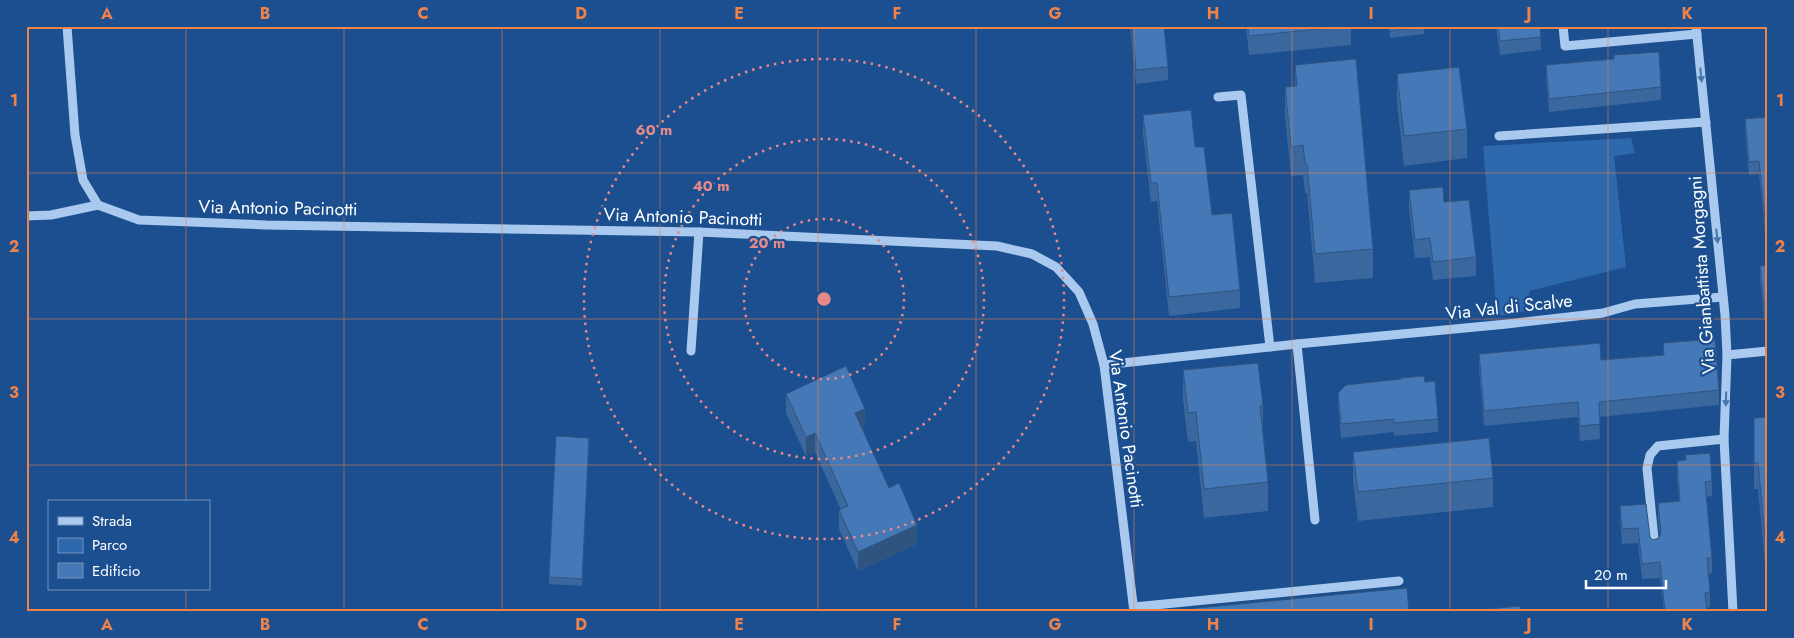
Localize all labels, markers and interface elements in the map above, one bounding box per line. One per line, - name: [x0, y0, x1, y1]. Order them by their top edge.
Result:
- text: A: [100, 2, 113, 25]
- text: B: [260, 2, 270, 25]
- text: C: [417, 2, 429, 25]
- text: D: [575, 2, 587, 25]
- text: E: [734, 2, 744, 25]
- text: F: [893, 2, 901, 25]
- text: G: [1048, 2, 1062, 25]
- text: H: [1207, 2, 1219, 25]
- text: I: [1368, 2, 1374, 25]
- text: J: [1523, 2, 1532, 25]
- text: K: [1681, 2, 1693, 25]
- one-way arrow: [1697, 67, 1705, 83]
- text: 1: [10, 89, 18, 112]
- text: 1: [1776, 89, 1784, 112]
- text: 60 m: [636, 119, 672, 141]
- text: 40 m: [692, 175, 730, 197]
- street label: Via Gianbattista Morgagni: [1682, 175, 1722, 375]
- street label: Via Antonio Pacinotti: [198, 194, 358, 222]
- street label: Via Antonio Pacinotti: [603, 201, 763, 233]
- one-way arrow: [1713, 229, 1721, 245]
- text: 20 m: [749, 232, 785, 254]
- text: 2: [9, 235, 19, 258]
- text: 2: [1775, 235, 1785, 258]
- street label: Via Val di Scalve: [1444, 287, 1574, 327]
- centre of rings: [815, 290, 833, 308]
- street label: Via Antonio Pacinotti: [1102, 348, 1150, 510]
- text: 3: [9, 381, 19, 404]
- text: 3: [1775, 381, 1785, 404]
- one-way arrow: [1722, 391, 1730, 407]
- legend: [48, 500, 210, 590]
- text: Strada: [92, 510, 132, 532]
- text: 4: [8, 526, 20, 549]
- text: 4: [1774, 526, 1786, 549]
- text: Parco: [92, 534, 127, 556]
- scale bar: [1586, 558, 1666, 590]
- text: Edificio: [92, 560, 140, 582]
- text: 20 m: [1594, 564, 1628, 586]
- text: A: [100, 613, 113, 636]
- text: B: [260, 613, 270, 636]
- text: C: [417, 613, 429, 636]
- text: D: [575, 613, 587, 636]
- text: E: [734, 613, 744, 636]
- text: F: [893, 613, 901, 636]
- text: G: [1048, 613, 1062, 636]
- text: H: [1207, 613, 1219, 636]
- text: I: [1368, 613, 1374, 636]
- text: J: [1523, 613, 1532, 636]
- text: K: [1681, 613, 1693, 636]

